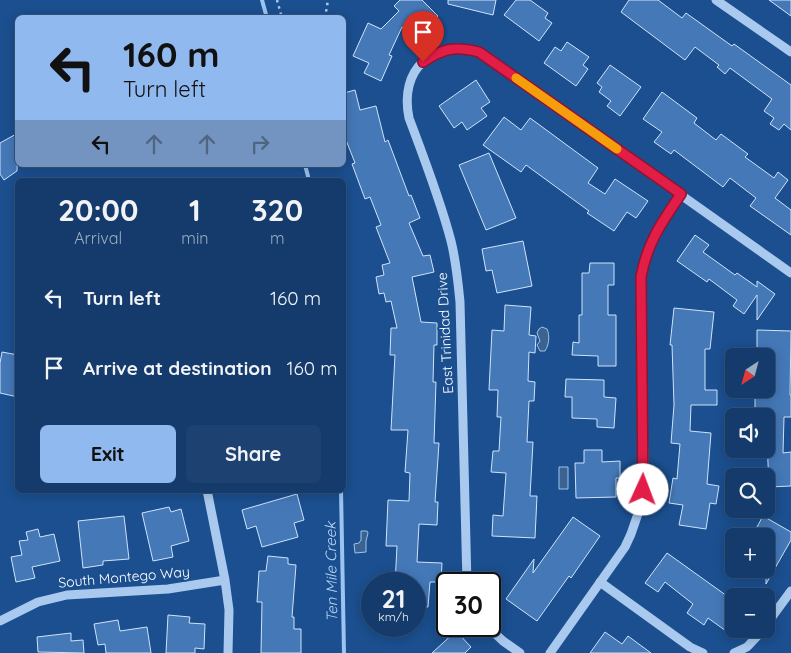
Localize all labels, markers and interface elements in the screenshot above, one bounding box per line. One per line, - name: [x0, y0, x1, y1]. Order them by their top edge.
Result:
- pin: [402, 11, 444, 62]
- icon: arrive: [409, 18, 437, 46]
- text: 160 m: [123, 32, 220, 76]
- icon: left: [40, 35, 105, 100]
- text: Turn left: [123, 75, 206, 103]
- icon: left: [87, 130, 115, 158]
- icon: ahead: [140, 130, 168, 158]
- icon: ahead: [193, 130, 221, 158]
- icon: right: [246, 130, 274, 158]
- text: 20:00: [58, 191, 138, 229]
- text: 1: [189, 191, 201, 229]
- text: 320: [251, 191, 303, 229]
- text: Arrival: [74, 228, 122, 248]
- text: min: [181, 228, 209, 248]
- text: m: [270, 228, 285, 248]
- street label: East Trinidad Drive: [433, 272, 457, 394]
- icon: left: [40, 284, 68, 312]
- text: Turn left: [83, 286, 161, 310]
- text: 160 m: [270, 286, 321, 310]
- north arrow: [725, 348, 775, 398]
- map controls: [725, 348, 775, 638]
- icon: arrive: [40, 354, 68, 382]
- text: Arrive at destination: [83, 356, 272, 380]
- text: 160 m: [287, 356, 338, 380]
- button: sound: [725, 408, 775, 458]
- button: Exit: [40, 425, 176, 483]
- button: Share: [186, 425, 321, 483]
- position arrow: [616, 463, 668, 515]
- button: search: [725, 468, 775, 518]
- water label: Ten Mile Creek: [321, 520, 341, 622]
- button: +: [725, 528, 775, 578]
- street label: South Montego Way: [57, 562, 191, 592]
- speed limit sign: 30: [436, 572, 501, 637]
- text: 21: [382, 583, 405, 614]
- button: −: [725, 588, 775, 638]
- text: km/h: [378, 609, 409, 624]

